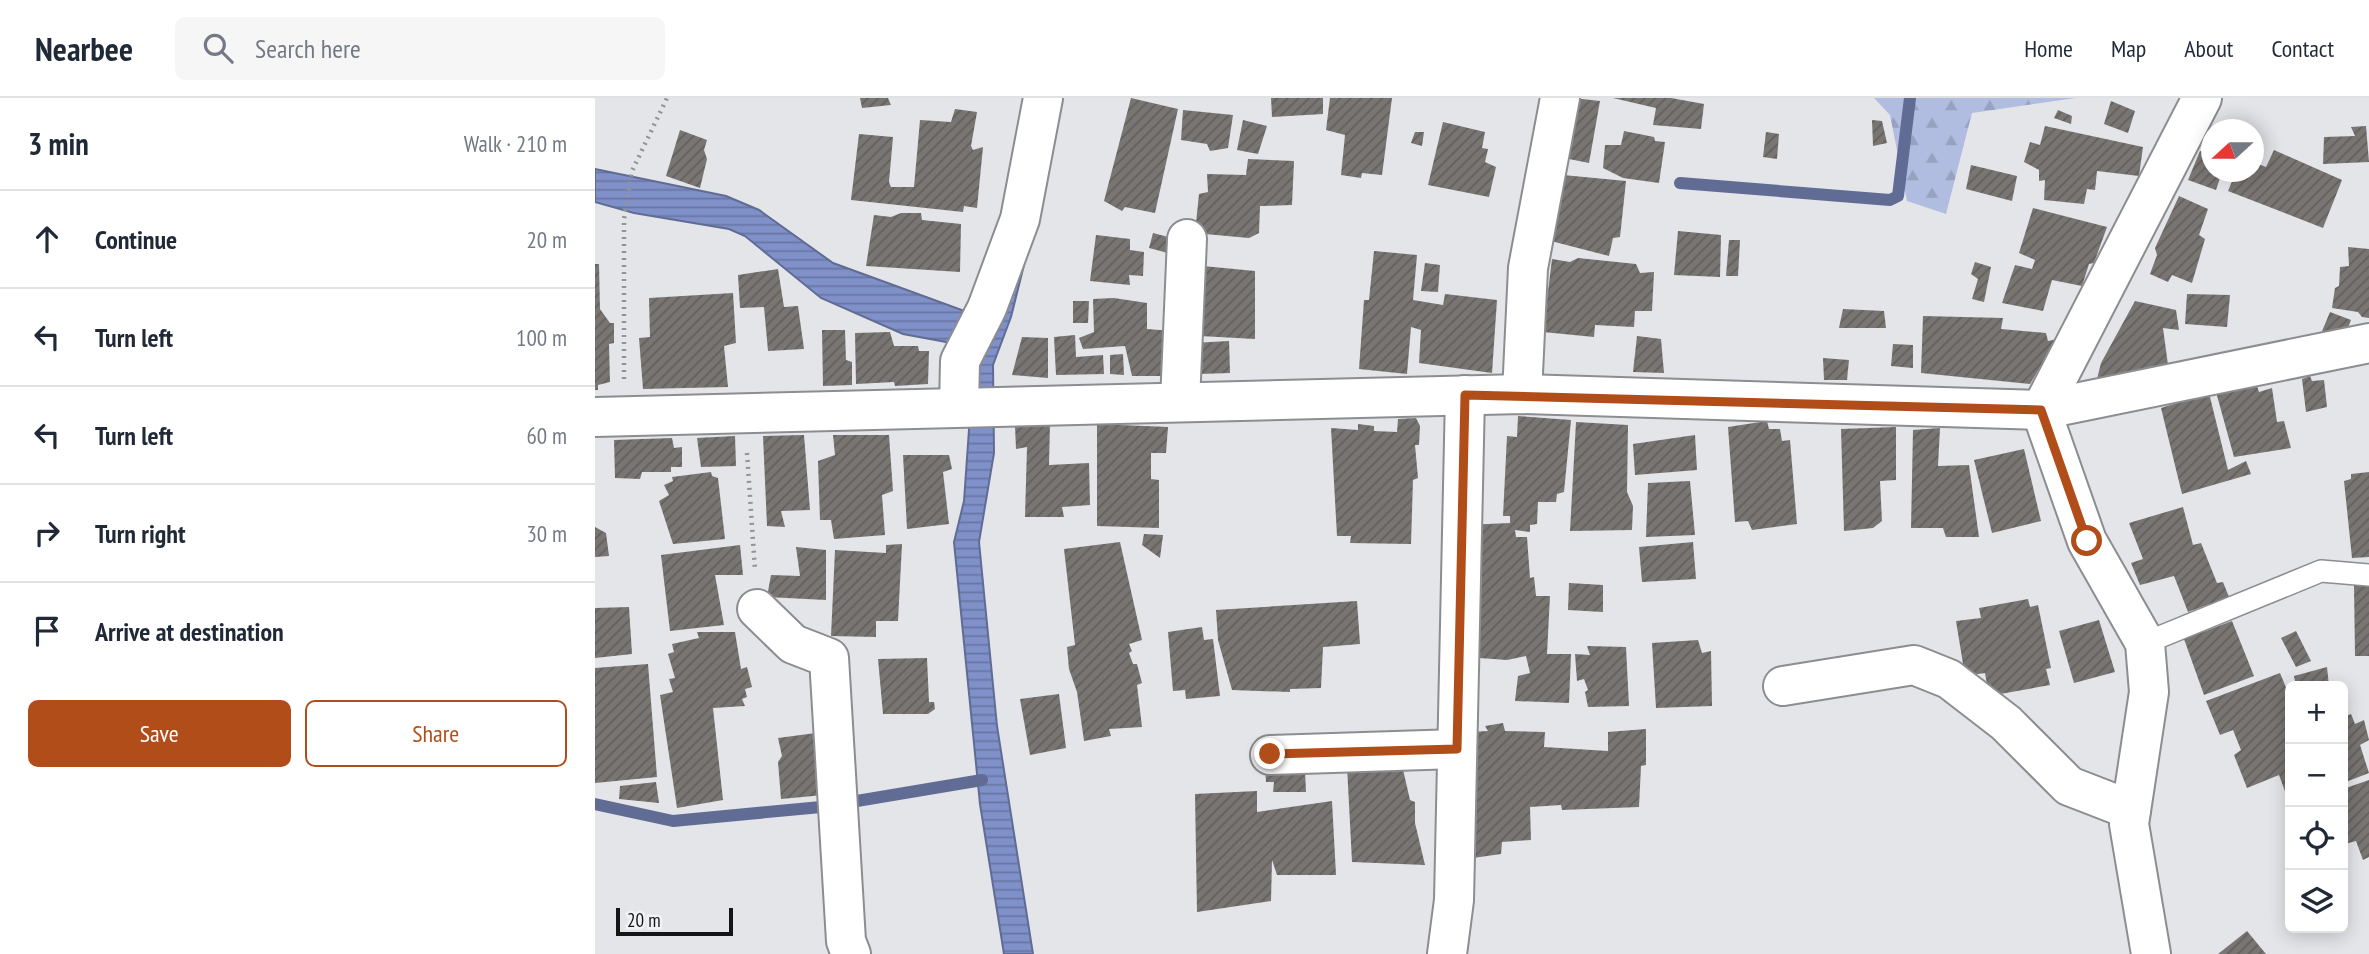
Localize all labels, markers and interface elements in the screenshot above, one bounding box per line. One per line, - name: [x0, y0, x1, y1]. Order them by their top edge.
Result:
- search box: [175, 17, 665, 80]
- text: Nearbee: [35, 27, 133, 70]
- icon: search: [199, 29, 237, 67]
- text: Search here: [255, 32, 361, 65]
- text: Home: [2024, 33, 2073, 64]
- text: Map: [2111, 33, 2146, 64]
- text: About: [2184, 33, 2233, 64]
- text: Contact: [2271, 33, 2334, 64]
- north arrow: [2201, 119, 2264, 182]
- text: 3 min: [28, 124, 89, 163]
- text: Walk · 210 m: [464, 129, 567, 158]
- icon: ahead: [28, 220, 66, 258]
- text: Continue: [95, 223, 177, 256]
- text: 20 m: [526, 225, 567, 254]
- icon: left: [28, 318, 66, 356]
- text: Turn left: [95, 321, 173, 354]
- text: 100 m: [516, 323, 567, 352]
- icon: left: [28, 416, 66, 454]
- text: Turn left: [95, 419, 173, 452]
- text: 60 m: [526, 421, 567, 450]
- icon: right: [28, 514, 66, 552]
- text: Turn right: [95, 517, 186, 550]
- text: 30 m: [526, 519, 567, 548]
- route start: [2071, 525, 2102, 556]
- icon: arrive: [28, 612, 66, 650]
- text: Arrive at destination: [95, 615, 284, 648]
- map controls: [2285, 681, 2348, 933]
- button: +: [2285, 681, 2348, 744]
- button: Save: [28, 700, 291, 767]
- button: Share: [305, 700, 567, 767]
- route end: [1254, 738, 1285, 769]
- button: −: [2285, 744, 2348, 807]
- button: locate: [2285, 807, 2348, 870]
- button: layers: [2285, 870, 2348, 933]
- scale bar: [616, 905, 733, 937]
- text: 20 m: [627, 908, 661, 932]

